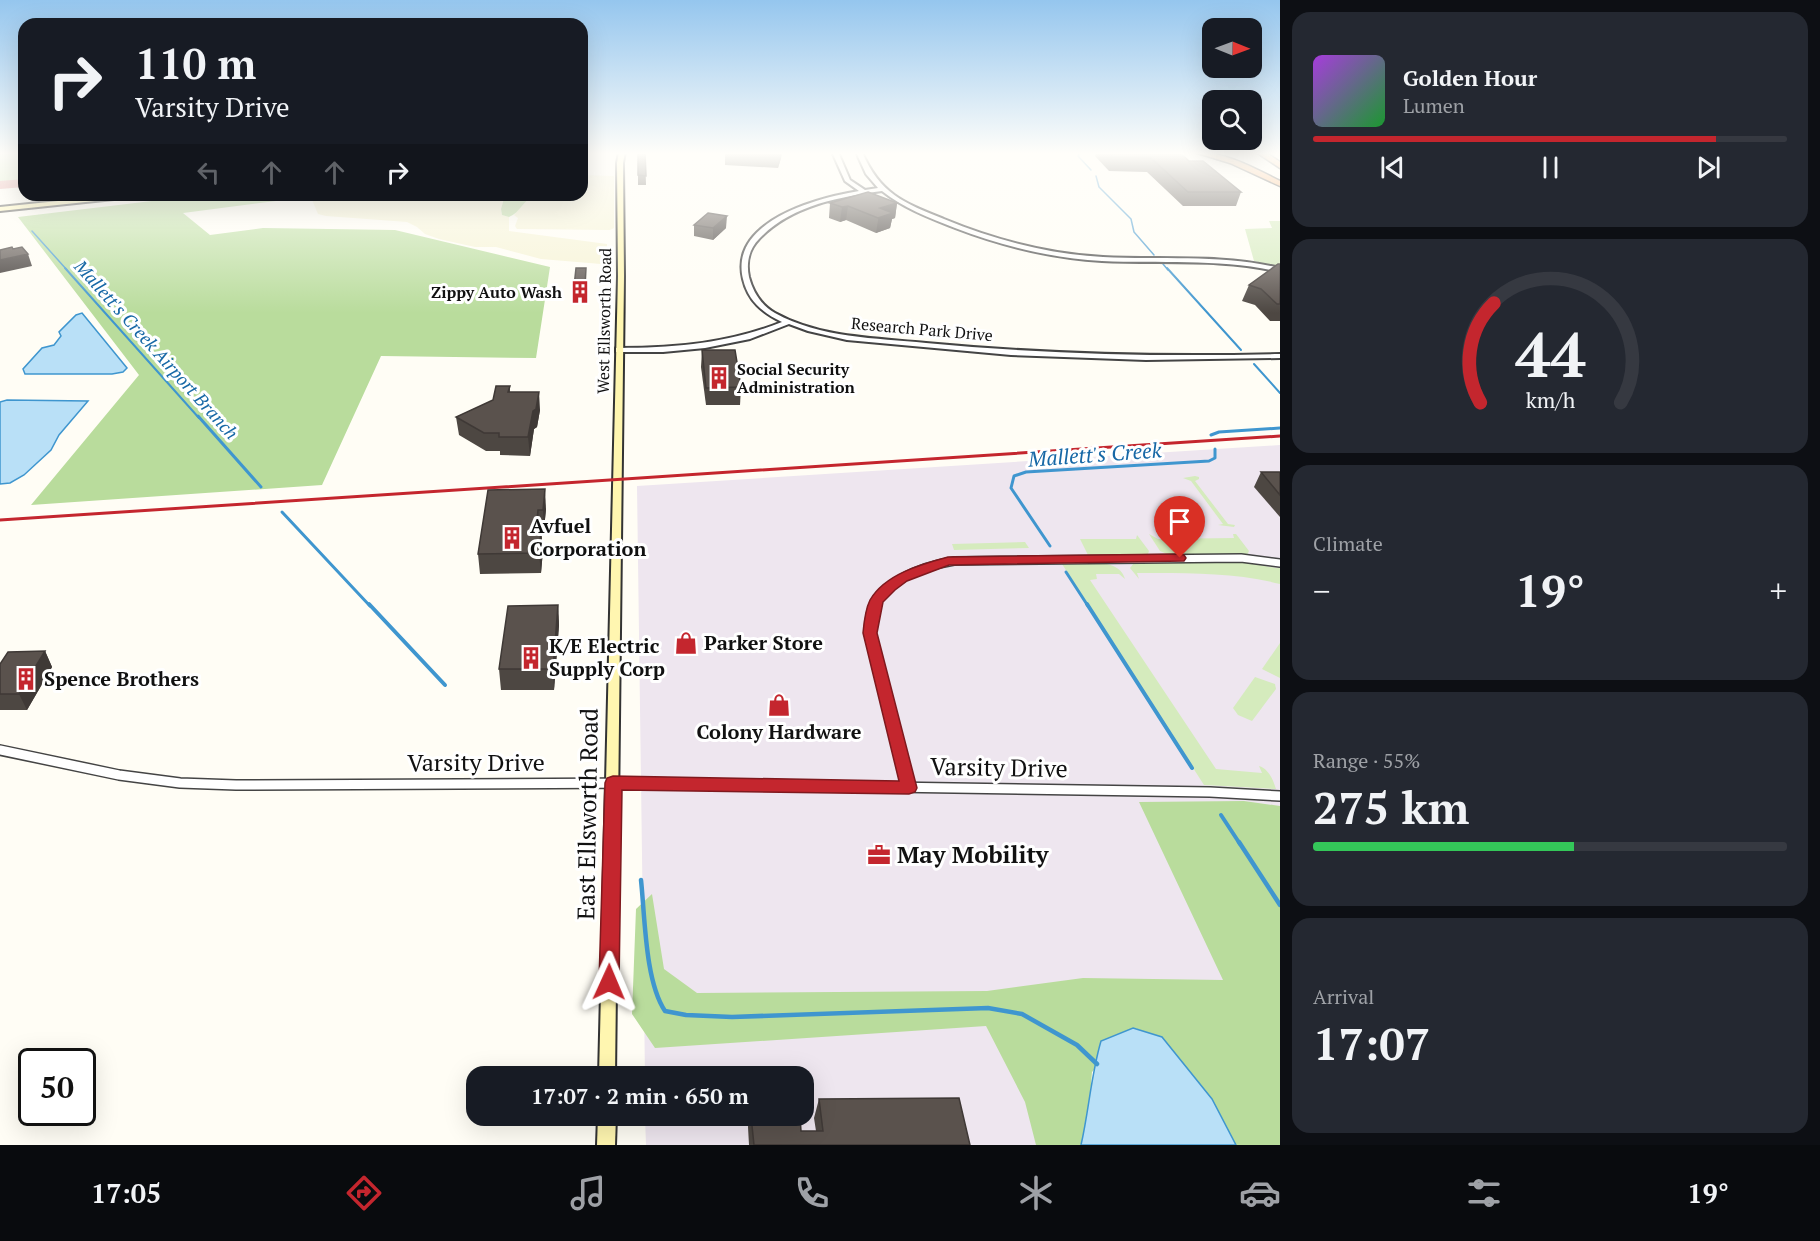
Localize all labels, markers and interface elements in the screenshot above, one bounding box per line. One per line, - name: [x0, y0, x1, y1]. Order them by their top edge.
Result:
- north arrow: [1202, 18, 1262, 78]
- map controls: [1202, 18, 1262, 150]
- text: 110 m: [135, 35, 256, 91]
- icon: right: [36, 42, 114, 120]
- text: Golden Hour: [1403, 63, 1537, 92]
- text: Varsity Drive: [135, 89, 290, 125]
- button: search: [1202, 90, 1262, 150]
- text: Lumen: [1403, 92, 1465, 119]
- icon: previous: [1376, 151, 1409, 184]
- icon: pause: [1534, 151, 1567, 184]
- icon: next: [1692, 151, 1725, 184]
- icon: left: [192, 156, 225, 189]
- icon: ahead: [255, 156, 288, 189]
- icon: ahead: [318, 156, 351, 189]
- icon: right: [381, 156, 414, 189]
- street label: West Ellsworth Road: [592, 248, 616, 394]
- water label: Mallett's Creek Airport Branch: [69, 254, 244, 444]
- building icon: Zippy Auto Wash: [567, 279, 593, 305]
- place label: Zippy Auto Wash: [431, 281, 563, 303]
- street label: Research Park Drive: [850, 312, 994, 346]
- text: 44: [1515, 312, 1585, 395]
- place label: Social Security Administration: [737, 358, 856, 398]
- building icon: Social Security Administration: [706, 365, 732, 391]
- text: km/h: [1525, 386, 1575, 414]
- water label: Mallett's Creek: [1026, 435, 1163, 473]
- pin: [1154, 496, 1205, 558]
- icon: arrive: [1163, 505, 1196, 538]
- place label: Avfuel Corporation: [530, 512, 646, 562]
- building icon: Avfuel Corporation: [499, 525, 525, 551]
- text: Climate: [1313, 530, 1383, 557]
- text: 19°: [1515, 560, 1585, 620]
- text: −: [1313, 569, 1331, 612]
- text: +: [1769, 569, 1787, 612]
- place label: Parker Store: [704, 629, 823, 656]
- shop icon: Parker Store: [673, 630, 699, 656]
- place label: K/E Electric Supply Corp: [549, 632, 665, 682]
- building icon: K/E Electric Supply Corp: [518, 645, 544, 671]
- place label: Spence Brothers: [44, 665, 199, 692]
- building icon: Spence Brothers: [13, 666, 39, 692]
- shop icon: Colony Hardware: [766, 692, 792, 718]
- street label: East Ellsworth Road: [569, 708, 605, 920]
- place label: Colony Hardware: [696, 718, 862, 745]
- street label: Varsity Drive: [407, 746, 545, 778]
- text: Range · 55%: [1313, 747, 1420, 774]
- street label: Varsity Drive: [930, 750, 1068, 784]
- text: 275 km: [1313, 777, 1469, 837]
- place label: May Mobility: [897, 838, 1050, 870]
- office icon: May Mobility: [866, 842, 892, 868]
- position arrow: [577, 950, 641, 1014]
- text: Arrival: [1313, 983, 1374, 1010]
- text: 17:07: [1313, 1013, 1430, 1073]
- speed limit sign: 50: [18, 1048, 96, 1126]
- text: 17:07 · 2 min · 650 m: [531, 1081, 749, 1110]
- icon: directions: [343, 1172, 385, 1214]
- icon: music: [567, 1172, 609, 1214]
- icon: phone: [791, 1172, 833, 1214]
- icon: climate: [1015, 1172, 1057, 1214]
- icon: car: [1239, 1172, 1281, 1214]
- icon: filters: [1463, 1172, 1505, 1214]
- text: 17:05: [91, 1175, 161, 1211]
- text: 19°: [1687, 1175, 1729, 1211]

